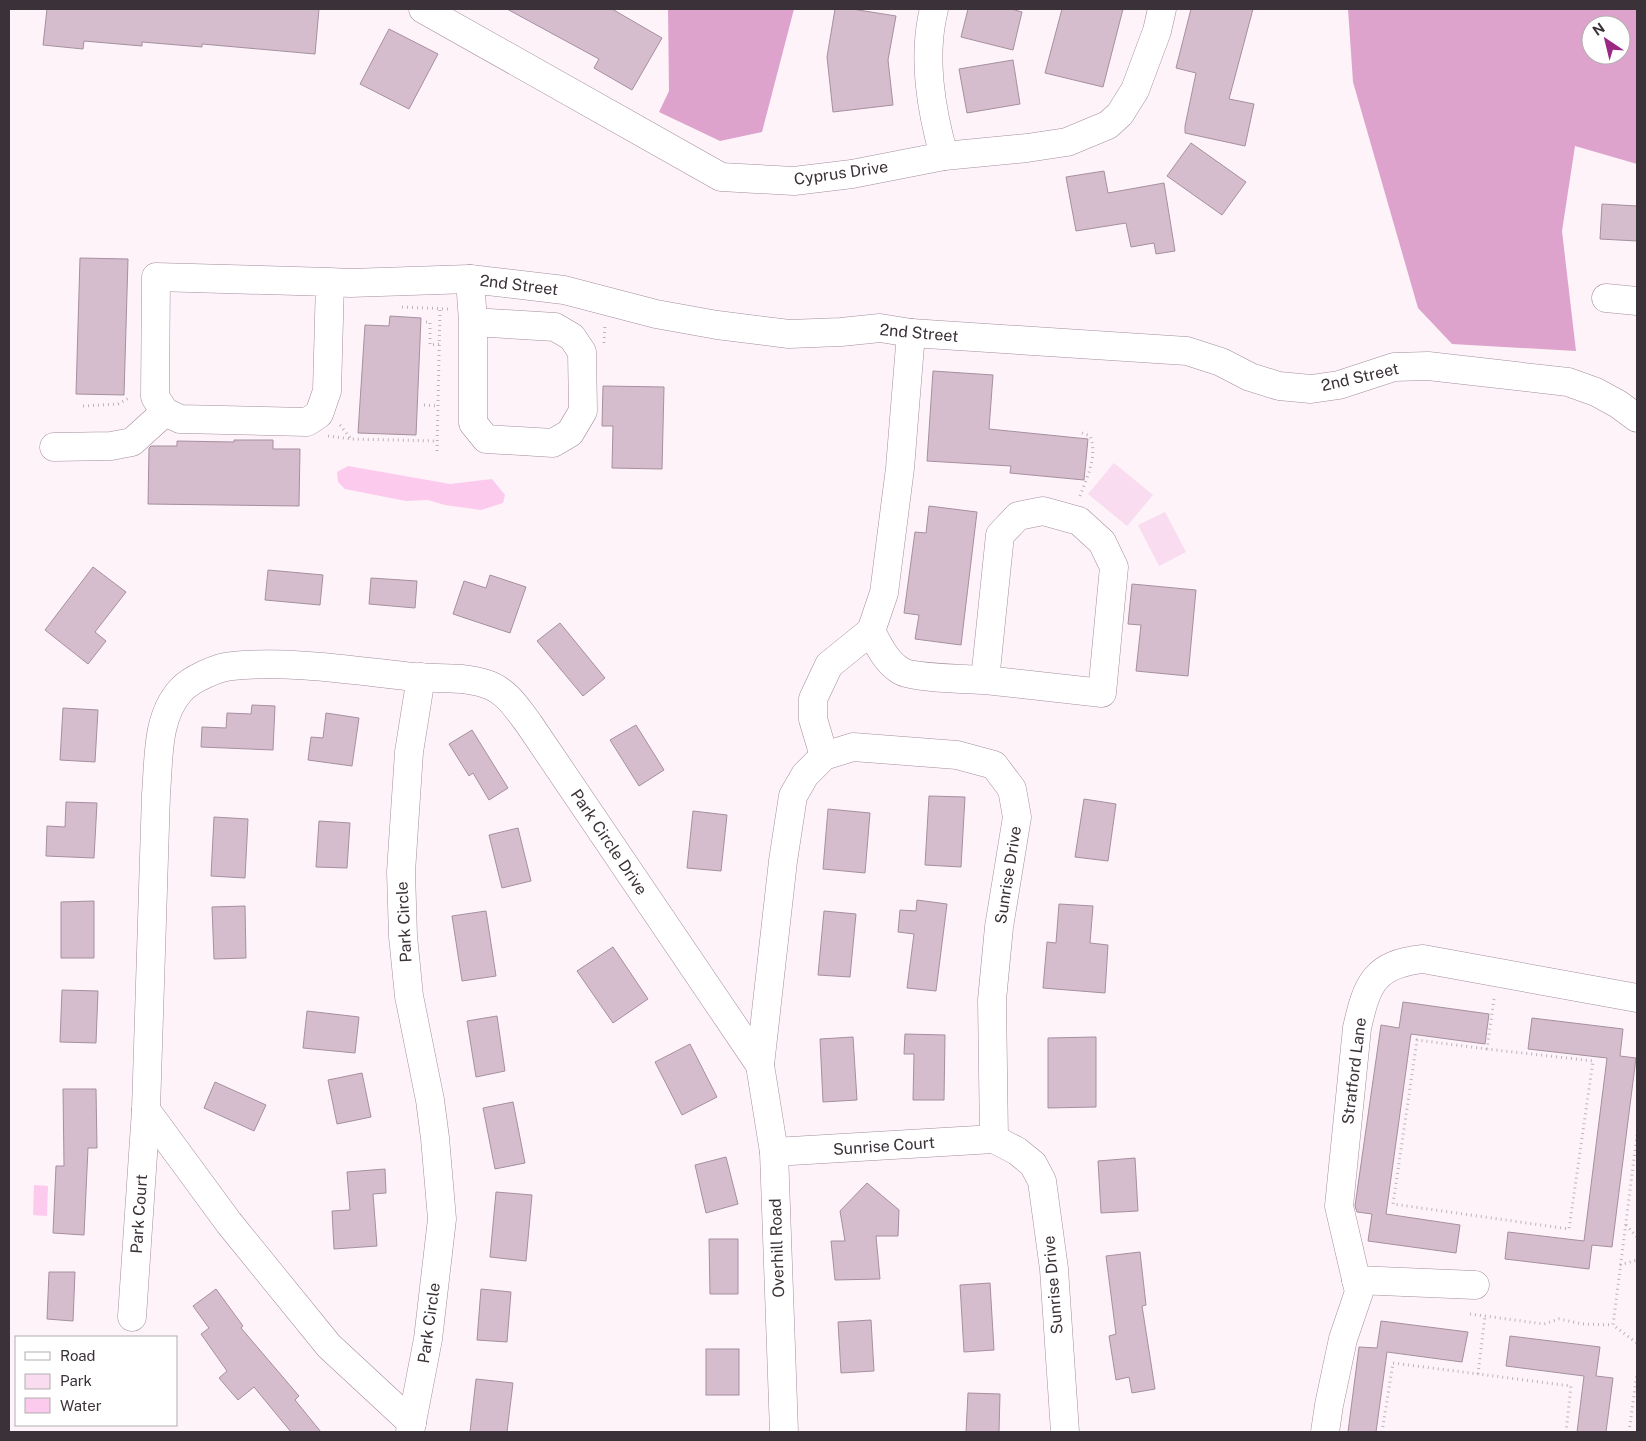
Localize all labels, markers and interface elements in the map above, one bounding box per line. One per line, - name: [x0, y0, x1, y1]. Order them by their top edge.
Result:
- north arrow: [1581, 15, 1631, 65]
- text: N: [1589, 20, 1608, 39]
- street label: Cyprus Drive: [793, 157, 889, 189]
- street label: 2nd Street: [479, 271, 559, 299]
- street label: 2nd Street: [879, 320, 959, 346]
- street label: 2nd Street: [1319, 359, 1401, 395]
- street label: Park Circle Drive: [567, 786, 651, 898]
- street label: Sunrise Drive: [991, 825, 1025, 925]
- street label: Park Circle: [392, 881, 416, 963]
- street label: Stratford Lane: [1338, 1016, 1370, 1126]
- street label: Sunrise Court: [832, 1133, 936, 1159]
- street label: Park Court: [127, 1174, 151, 1254]
- street label: Overhill Road: [766, 1198, 788, 1298]
- street label: Sunrise Drive: [1039, 1235, 1067, 1335]
- street label: Park Circle: [414, 1281, 444, 1365]
- legend: [15, 1336, 178, 1426]
- text: Road: [60, 1347, 96, 1364]
- text: Park: [60, 1372, 92, 1389]
- text: Water: [60, 1397, 102, 1414]

